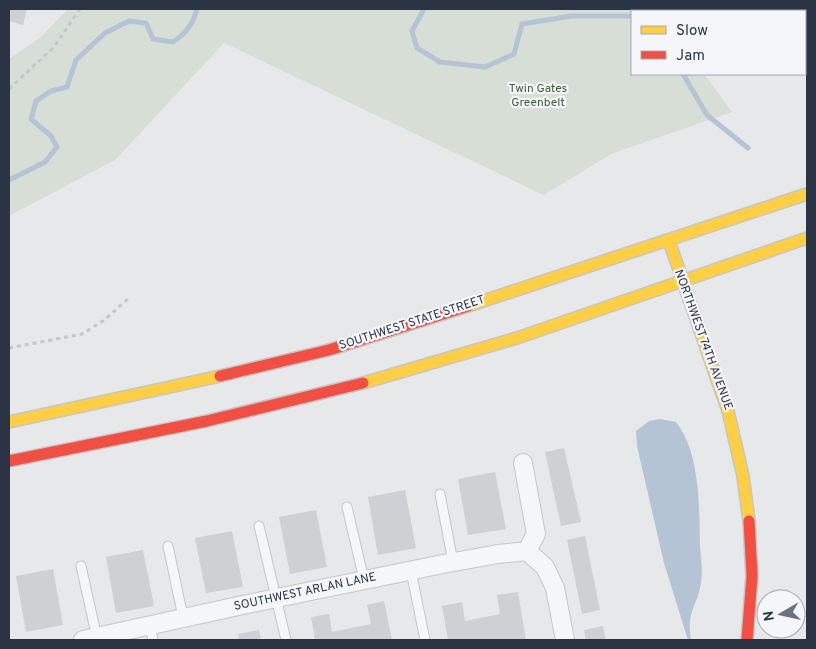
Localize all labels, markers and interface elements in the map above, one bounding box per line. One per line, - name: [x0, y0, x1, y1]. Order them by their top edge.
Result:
- legend: [631, 10, 806, 75]
- text: Slow: [676, 22, 708, 41]
- text: Jam: [676, 47, 705, 66]
- park label: Twin Gates Greenbelt: [509, 81, 567, 111]
- street label: NORTHWEST 74TH AVENUE: [670, 267, 736, 413]
- street label: SOUTHWEST STATE STREET: [337, 292, 487, 354]
- street label: SOUTHWEST ARLAN LANE: [233, 569, 377, 615]
- north arrow: [756, 589, 806, 639]
- text: N: [760, 609, 779, 622]

